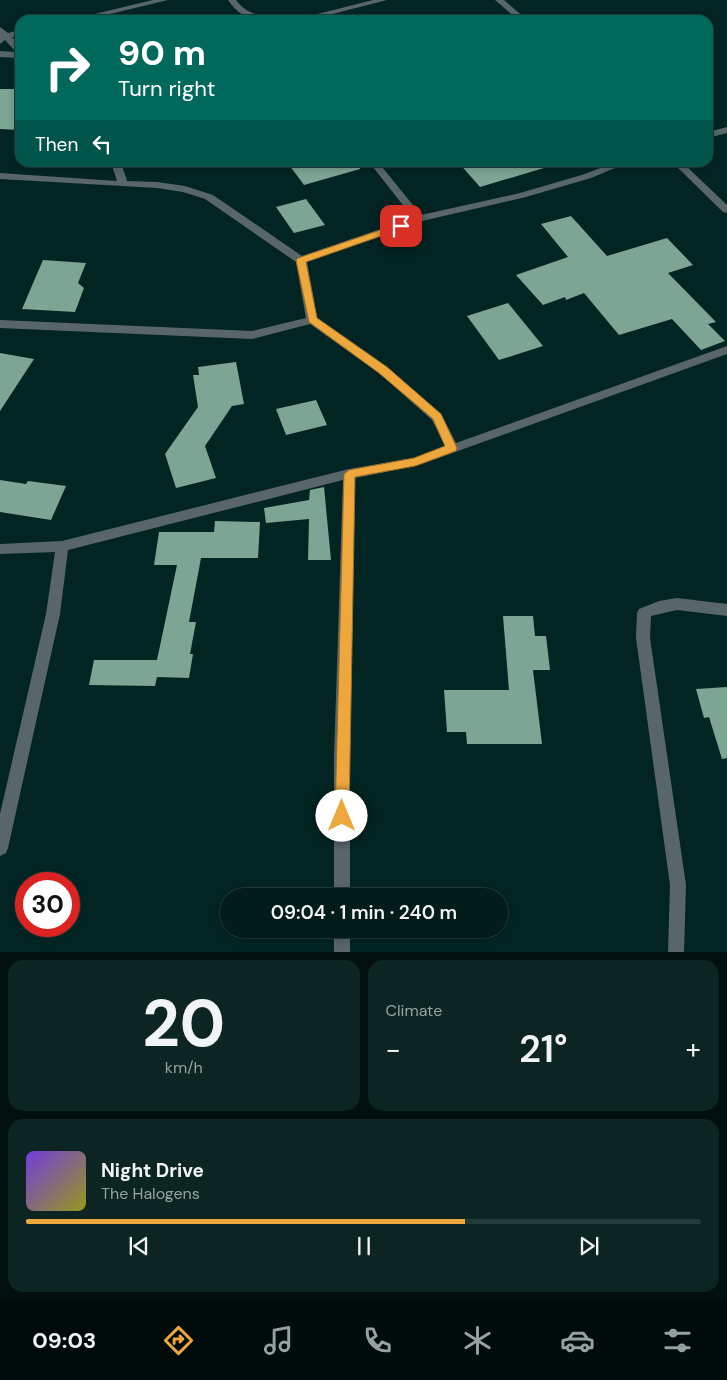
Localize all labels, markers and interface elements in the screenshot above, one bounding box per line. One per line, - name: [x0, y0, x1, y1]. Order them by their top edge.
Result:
- text: 90 m: [118, 30, 206, 76]
- icon: right: [35, 35, 100, 100]
- text: Turn right: [118, 74, 215, 103]
- icon: left: [88, 130, 116, 158]
- text: Then: [35, 132, 78, 157]
- pin: [380, 205, 422, 247]
- icon: arrive: [387, 212, 415, 240]
- position arrow: [315, 789, 367, 841]
- speed limit sign: 30: [15, 872, 80, 937]
- text: 09:04 · 1 min · 240 m: [271, 900, 457, 925]
- text: 20: [142, 982, 225, 1066]
- text: Climate: [386, 1000, 442, 1021]
- text: 21°: [519, 1024, 568, 1074]
- text: −: [386, 1031, 401, 1068]
- text: +: [686, 1031, 701, 1068]
- text: km/h: [165, 1057, 203, 1078]
- text: Night Drive: [101, 1158, 204, 1183]
- text: The Halogens: [101, 1183, 200, 1204]
- icon: previous: [125, 1232, 153, 1260]
- icon: pause: [350, 1232, 378, 1260]
- icon: next: [575, 1232, 603, 1260]
- icon: directions: [161, 1323, 196, 1358]
- icon: music: [261, 1323, 296, 1358]
- icon: phone: [360, 1323, 395, 1358]
- icon: climate: [460, 1323, 495, 1358]
- icon: car: [560, 1323, 595, 1358]
- icon: filters: [660, 1323, 695, 1358]
- text: 09:03: [32, 1326, 96, 1355]

